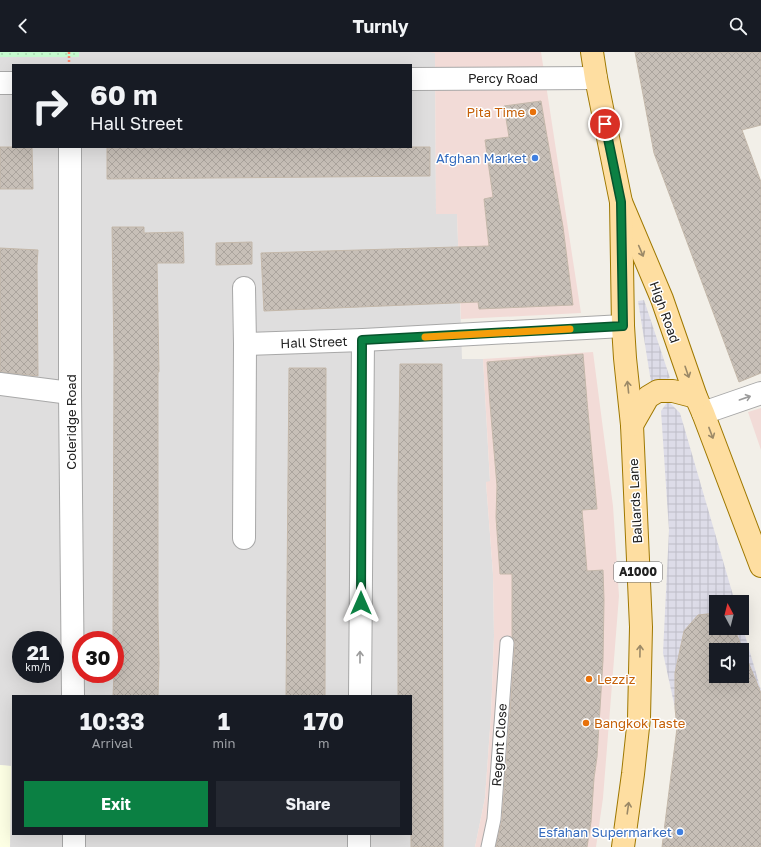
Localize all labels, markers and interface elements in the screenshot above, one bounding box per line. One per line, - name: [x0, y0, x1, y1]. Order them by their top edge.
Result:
- icon: back: [12, 15, 34, 37]
- text: Turnly: [352, 15, 409, 37]
- icon: search: [727, 15, 749, 37]
- street label: Percy Road: [468, 70, 538, 86]
- text: 60 m: [90, 78, 157, 111]
- icon: right: [24, 80, 76, 132]
- place label: Pita Time: [467, 104, 525, 120]
- marker: Pita Time: [528, 107, 538, 117]
- pin: [588, 107, 622, 141]
- text: Hall Street: [90, 112, 183, 134]
- icon: arrive: [594, 113, 616, 135]
- place label: Afghan Market: [436, 150, 527, 166]
- marker: Afghan Market: [530, 153, 540, 163]
- one-way arrow: [638, 244, 646, 256]
- street label: High Road: [646, 279, 684, 345]
- street label: Hall Street: [280, 333, 348, 351]
- one-way arrow: [684, 366, 691, 379]
- street label: Coleridge Road: [63, 374, 79, 470]
- one-way arrow: [624, 381, 632, 394]
- one-way arrow: [739, 394, 751, 402]
- one-way arrow: [707, 427, 715, 439]
- street label: Ballards Lane: [625, 458, 645, 544]
- road number: A1000: [614, 562, 662, 582]
- position arrow: [340, 582, 382, 624]
- north arrow: [709, 595, 749, 635]
- map controls: [709, 595, 749, 683]
- speed limit sign: 30: [72, 631, 124, 683]
- text: 21: [27, 640, 49, 664]
- button: sound: [709, 643, 749, 683]
- one-way arrow: [636, 645, 644, 658]
- one-way arrow: [356, 651, 364, 664]
- text: km/h: [25, 661, 51, 673]
- place label: Lezziz: [597, 671, 636, 687]
- marker: Lezziz: [584, 674, 594, 684]
- street label: Regent Close: [488, 703, 510, 787]
- text: 10:33: [80, 706, 145, 735]
- text: 1: [218, 706, 230, 735]
- text: 170: [303, 706, 344, 735]
- place label: Bangkok Taste: [594, 715, 685, 731]
- marker: Bangkok Taste: [581, 718, 591, 728]
- text: Arrival: [92, 735, 133, 751]
- text: min: [212, 735, 235, 751]
- text: m: [318, 735, 329, 751]
- button: Exit: [24, 781, 208, 827]
- button: Share: [216, 781, 400, 827]
- one-way arrow: [624, 802, 632, 815]
- place label: Esfahan Supermarket: [538, 824, 672, 840]
- marker: Esfahan Supermarket: [675, 827, 685, 837]

